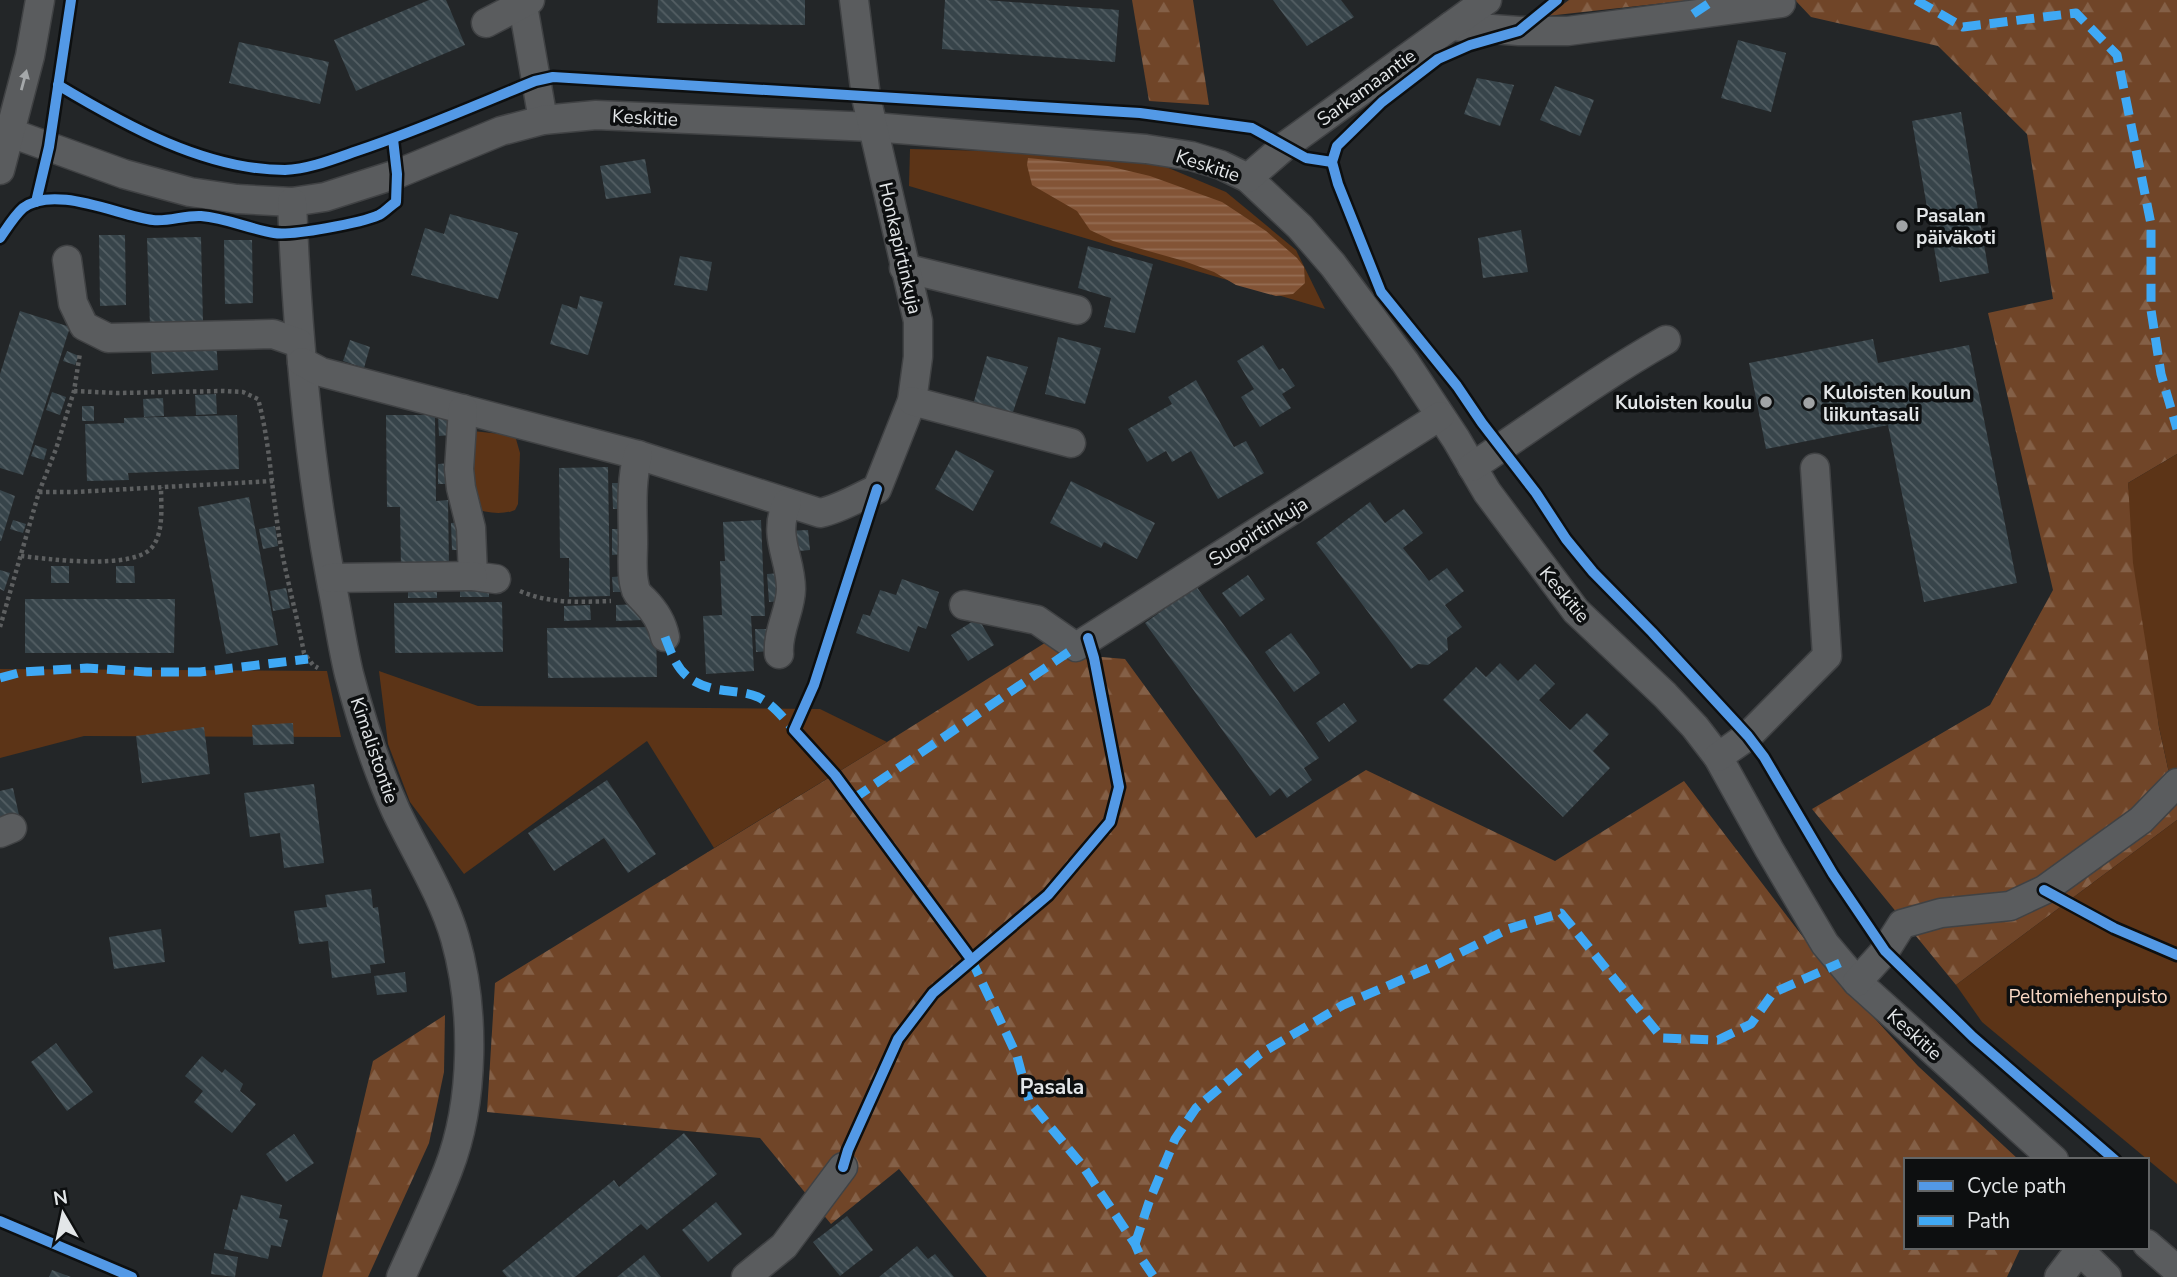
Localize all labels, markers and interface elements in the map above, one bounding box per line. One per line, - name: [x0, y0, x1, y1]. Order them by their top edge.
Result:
- street label: Sarkamaantie: [1312, 43, 1421, 133]
- one-way arrow: [19, 69, 30, 91]
- street label: Keskitie: [611, 103, 679, 133]
- street label: Keskitie: [1172, 143, 1243, 189]
- street label: Honkapirtinkuja: [872, 180, 928, 317]
- place label: Pasalan päiväkoti: [1916, 203, 1996, 251]
- marker: Pasalan päiväkoti: [1894, 218, 1910, 234]
- place label: Kuloisten koulun liikuntasali: [1823, 380, 1971, 428]
- place label: Kuloisten koulu: [1615, 390, 1752, 416]
- marker: Kuloisten koulu: [1758, 394, 1774, 410]
- marker: Kuloisten koulun liikuntasali: [1801, 395, 1817, 411]
- street label: Suopirtinkuja: [1204, 491, 1313, 573]
- street label: Keskitie: [1533, 561, 1595, 628]
- street label: Kimalistontie: [344, 694, 404, 807]
- park label: Peltomiehenpuisto: [2008, 984, 2168, 1010]
- street label: Keskitie: [1881, 1003, 1948, 1066]
- district label: Pasala: [1020, 1073, 1084, 1101]
- legend: [1904, 1158, 2149, 1249]
- text: Cycle path: [1967, 1172, 2066, 1200]
- north arrow: [28, 1179, 98, 1249]
- text: N: [51, 1184, 70, 1212]
- text: Path: [1967, 1207, 2010, 1235]

